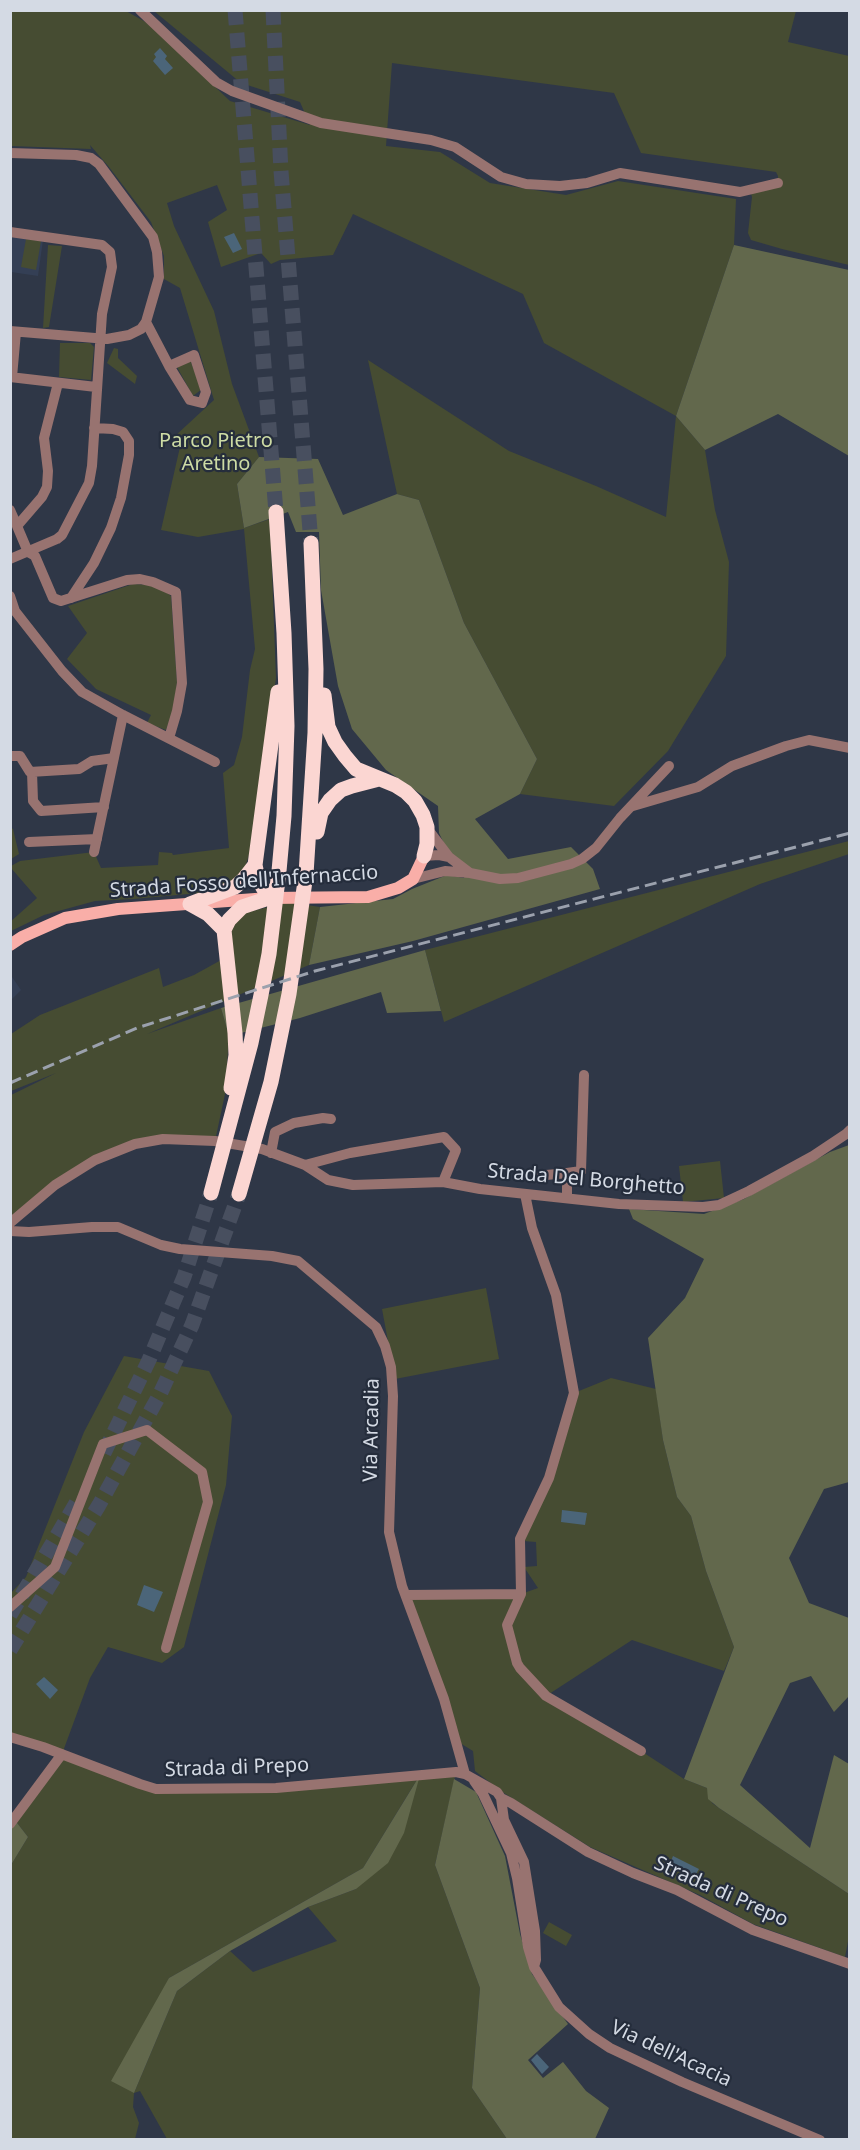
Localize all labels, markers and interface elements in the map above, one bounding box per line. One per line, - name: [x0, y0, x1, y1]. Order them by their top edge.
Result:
- park label: Parco Pietro Aretino: [159, 429, 273, 476]
- street label: Strada Fosso dell'Infernaccio: [109, 861, 379, 903]
- street label: Strada Del Borghetto: [486, 1159, 686, 1201]
- street label: Via Arcadia: [359, 1378, 385, 1482]
- street label: Strada di Prepo: [164, 1753, 310, 1783]
- street label: Strada di Prepo: [650, 1852, 792, 1932]
- street label: Via dell'Acacia: [607, 2016, 735, 2092]

